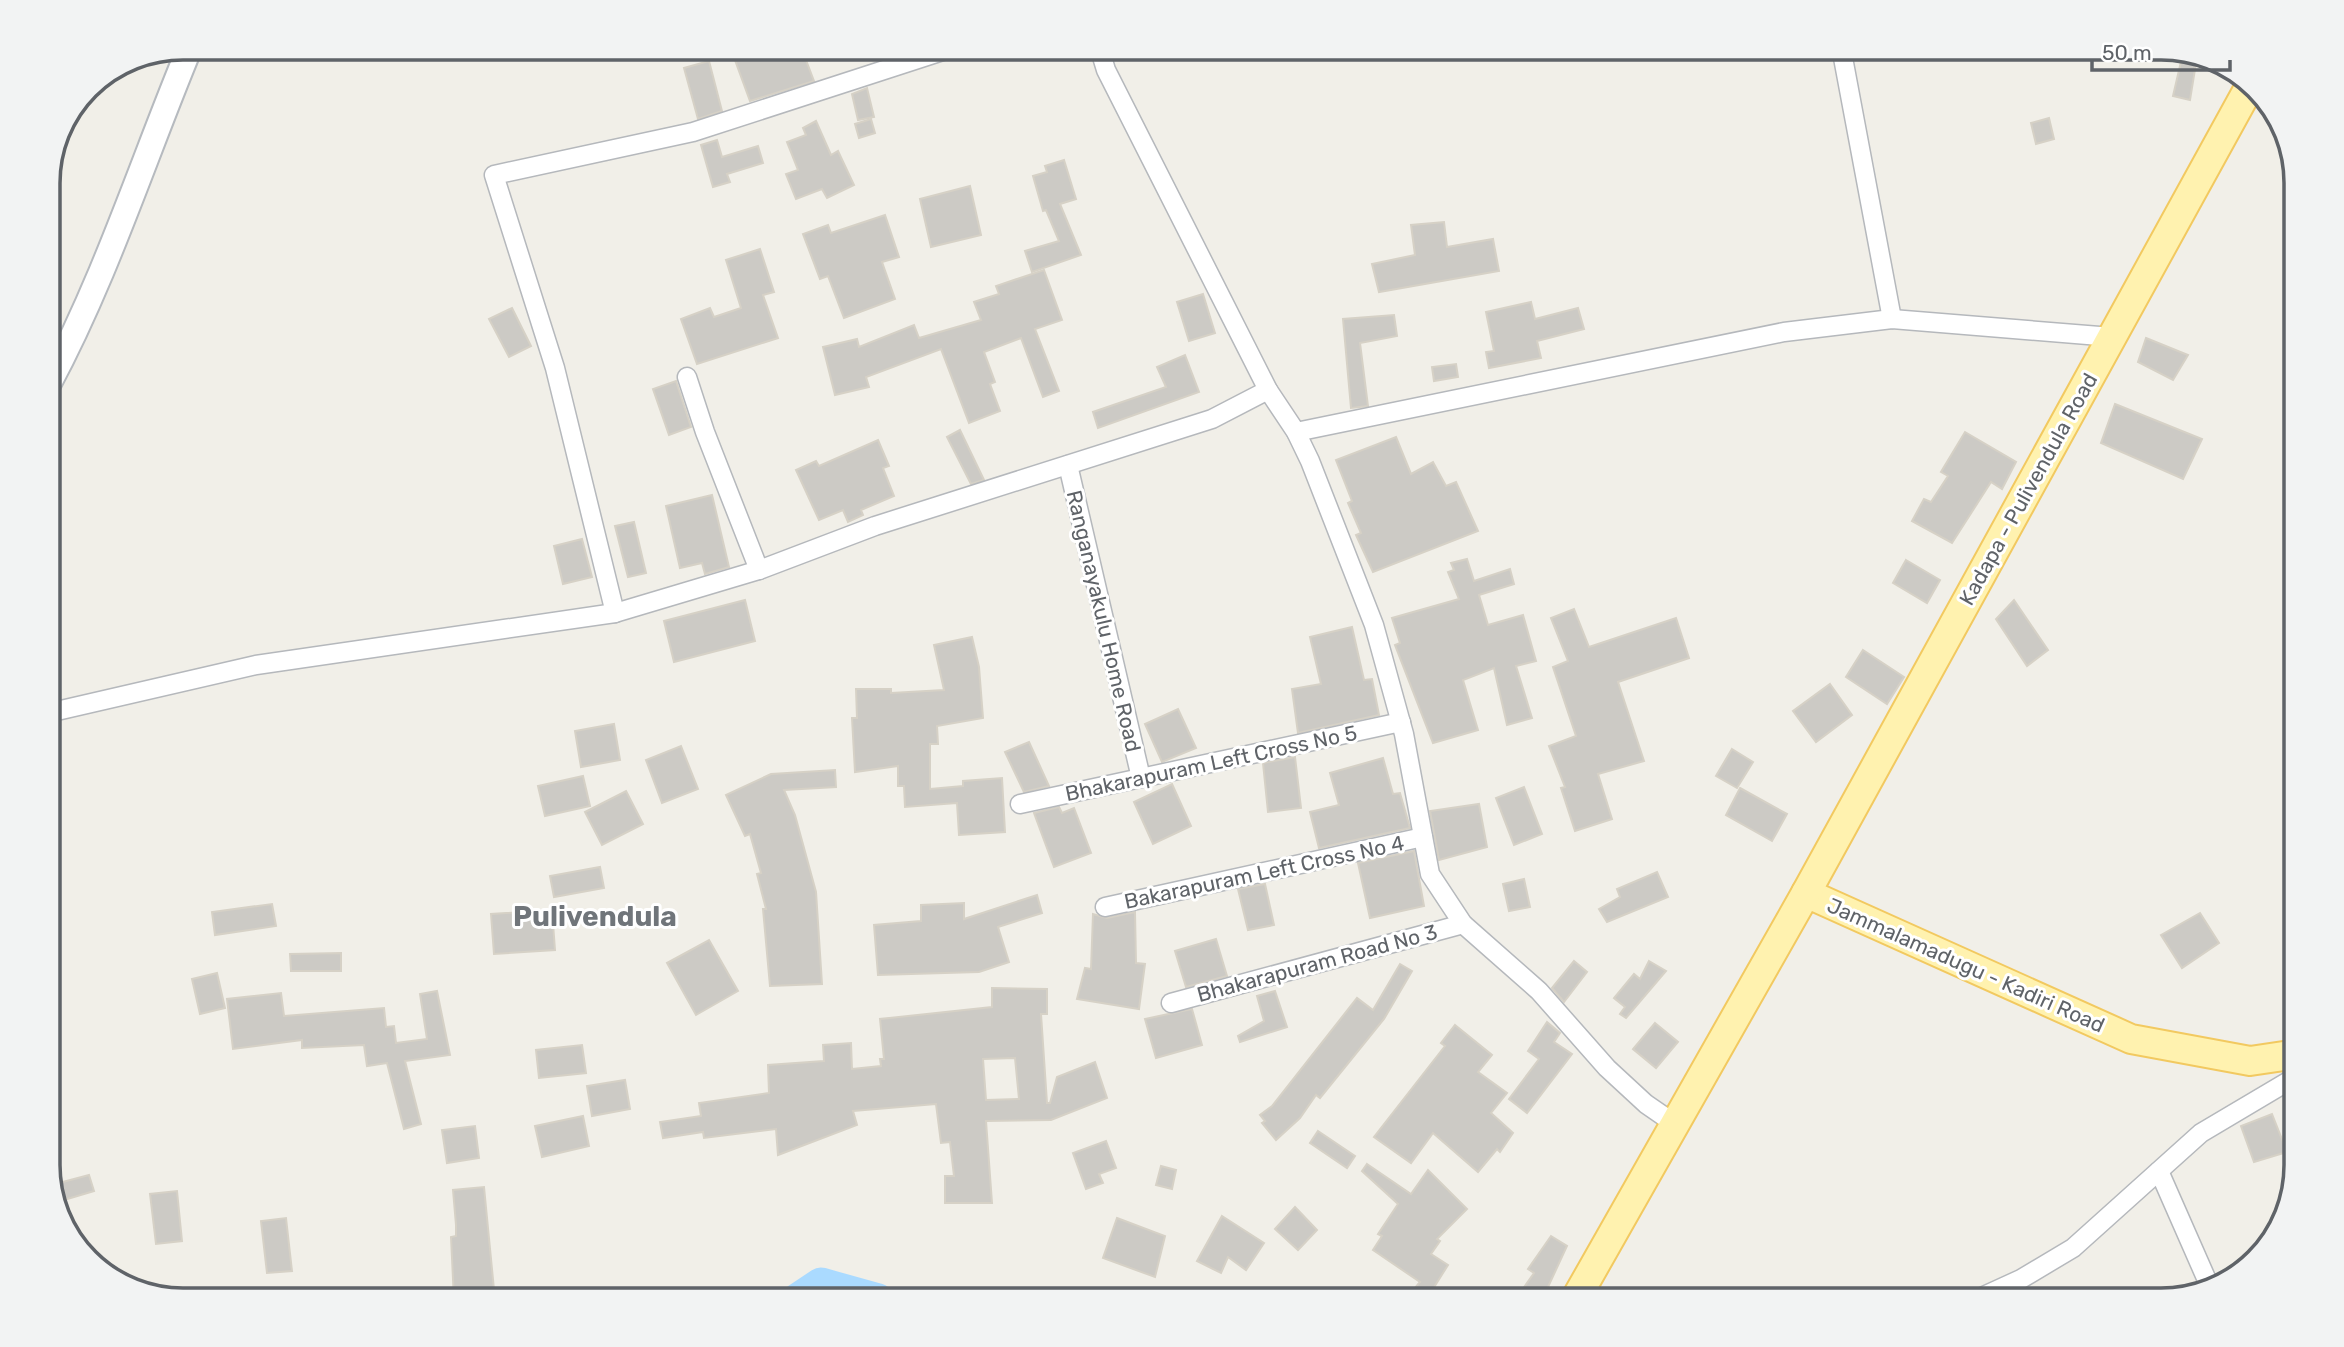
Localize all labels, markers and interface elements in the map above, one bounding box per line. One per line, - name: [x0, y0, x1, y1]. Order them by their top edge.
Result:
- scale bar: [2092, 28, 2230, 72]
- text: 50 m: [2102, 40, 2152, 65]
- street label: Kadapa - Pulivendula Road: [1954, 369, 2102, 609]
- street label: Ranganayakulu Home Road: [1062, 488, 1146, 754]
- street label: Bhakarapuram Left Cross No 5: [1063, 720, 1359, 806]
- street label: Bakarapuram Left Cross No 4: [1122, 830, 1406, 914]
- street label: Jammalamadugu - Kadiri Road: [1823, 892, 2109, 1038]
- district label: Pulivendula: [513, 900, 677, 933]
- street label: Bhakarapuram Road No 3: [1194, 919, 1440, 1007]

